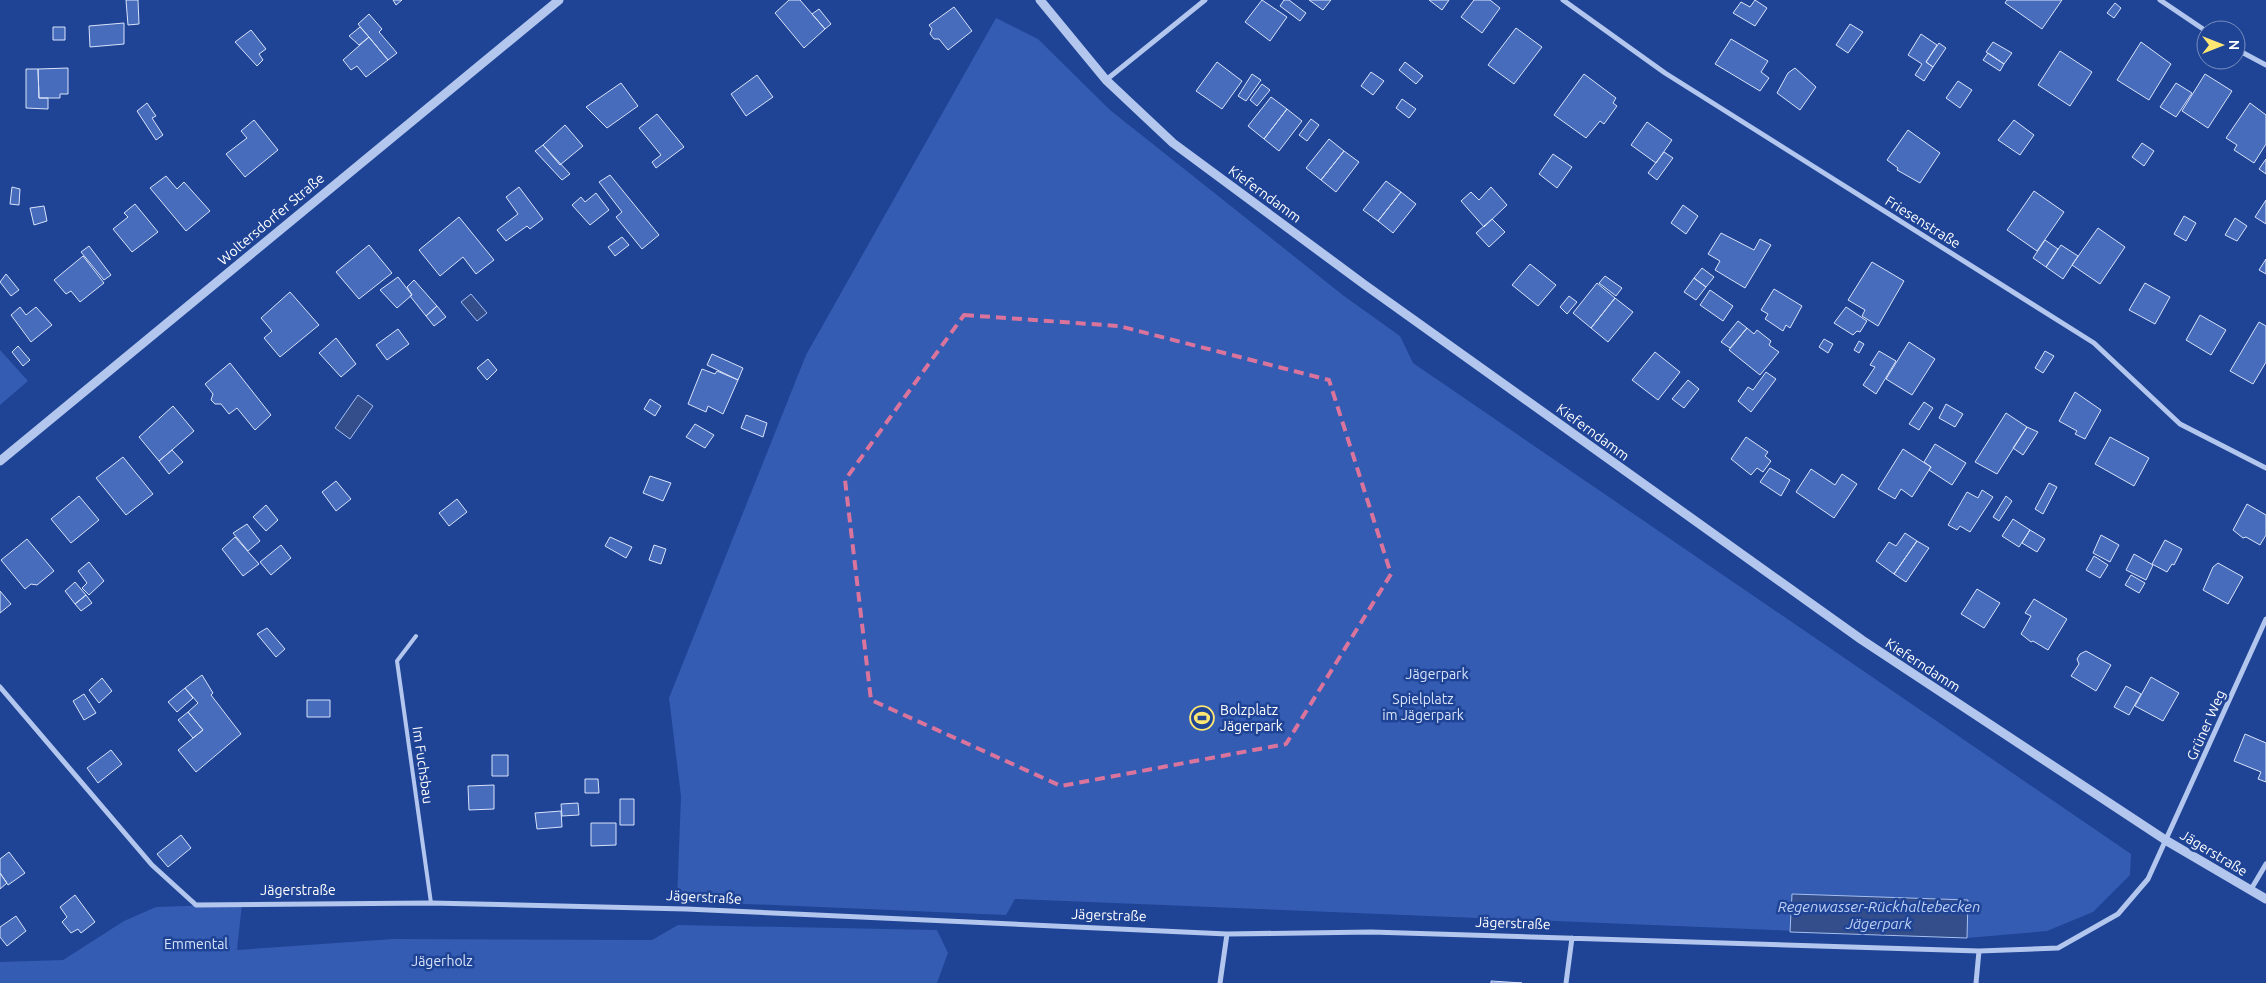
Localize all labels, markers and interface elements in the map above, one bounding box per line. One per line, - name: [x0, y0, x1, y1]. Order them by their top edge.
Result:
- north arrow: [2196, 20, 2246, 70]
- text: N: [2226, 40, 2242, 50]
- street label: Kieferndamm: [1226, 162, 1304, 226]
- street label: Woltersdorfer Straße: [215, 170, 327, 268]
- street label: Friesenstraße: [1882, 193, 1964, 251]
- street label: Kieferndamm: [1554, 400, 1632, 464]
- street label: Kieferndamm: [1883, 635, 1963, 695]
- park label: Jägerpark: [1406, 666, 1468, 682]
- street label: Grüner Weg: [2183, 687, 2229, 763]
- park label: Spielplatz im Jägerpark: [1382, 691, 1464, 723]
- place label: Bolzplatz Jägerpark: [1220, 702, 1283, 734]
- sports icon: Bolzplatz Jägerpark: [1189, 705, 1215, 731]
- street label: Im Fuchsbau: [410, 725, 436, 805]
- street label: Jägerstraße: [2178, 827, 2250, 879]
- street label: Jägerstraße: [260, 882, 336, 898]
- street label: Jägerstraße: [666, 887, 742, 907]
- water label: Regenwasser-Rückhaltebecken Jägerpark: [1778, 898, 1980, 932]
- street label: Jägerstraße: [1071, 906, 1147, 924]
- street label: Jägerstraße: [1475, 914, 1551, 932]
- park label: Emmental: [164, 936, 228, 952]
- park label: Jägerholz: [411, 953, 473, 969]

